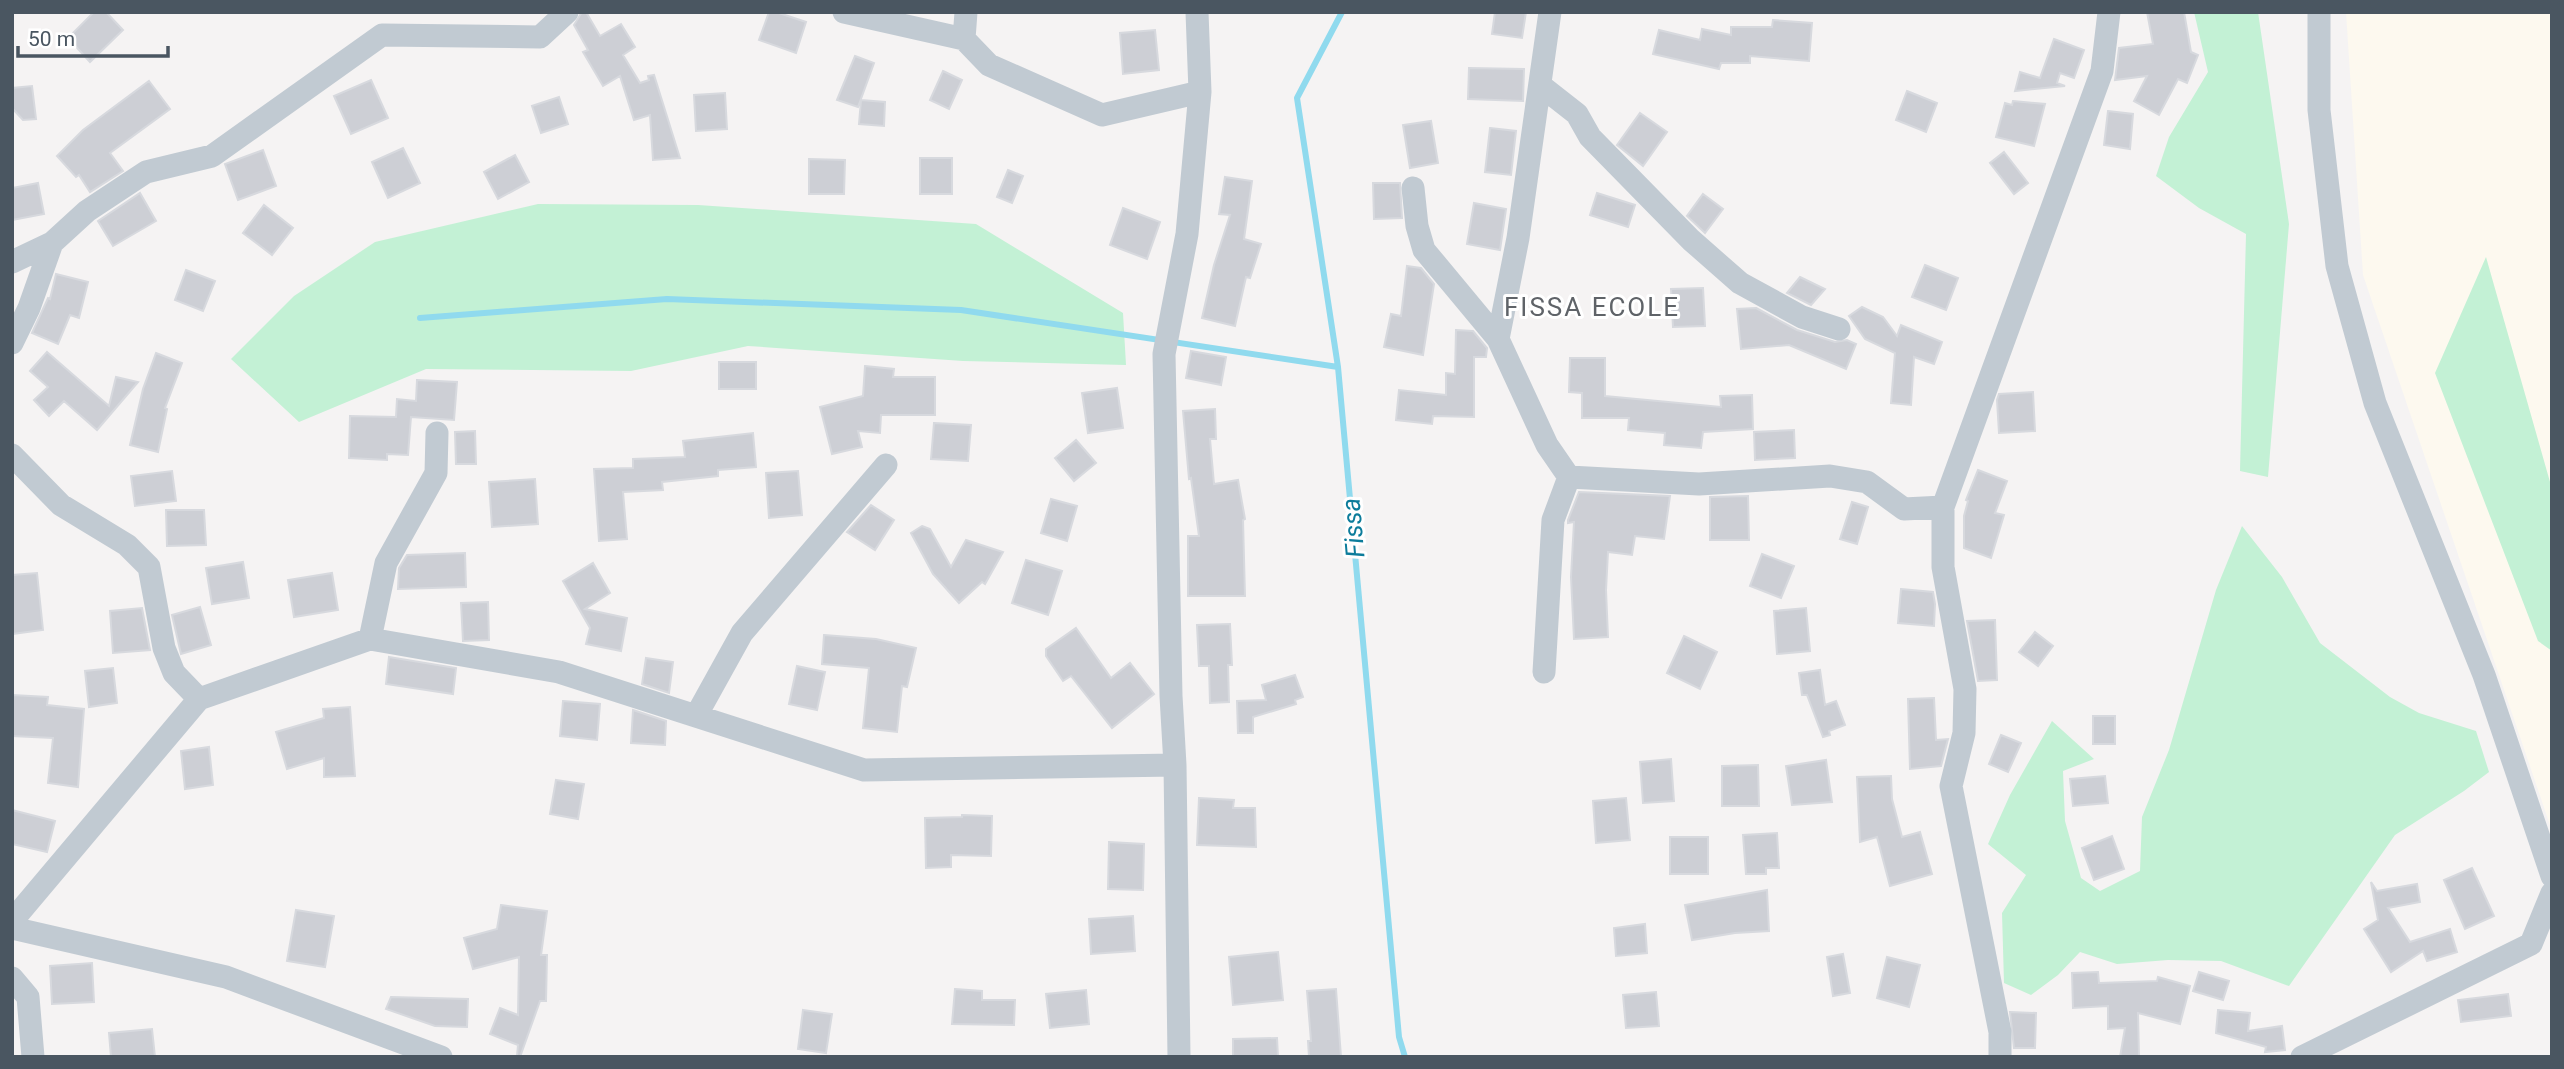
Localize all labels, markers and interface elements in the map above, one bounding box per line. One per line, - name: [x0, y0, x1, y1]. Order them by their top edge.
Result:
- scale bar: [18, 14, 168, 58]
- text: 50 m: [28, 27, 75, 51]
- district label: FISSA ECOLE: [1504, 292, 1680, 322]
- water label: Fissa: [1335, 497, 1371, 559]

